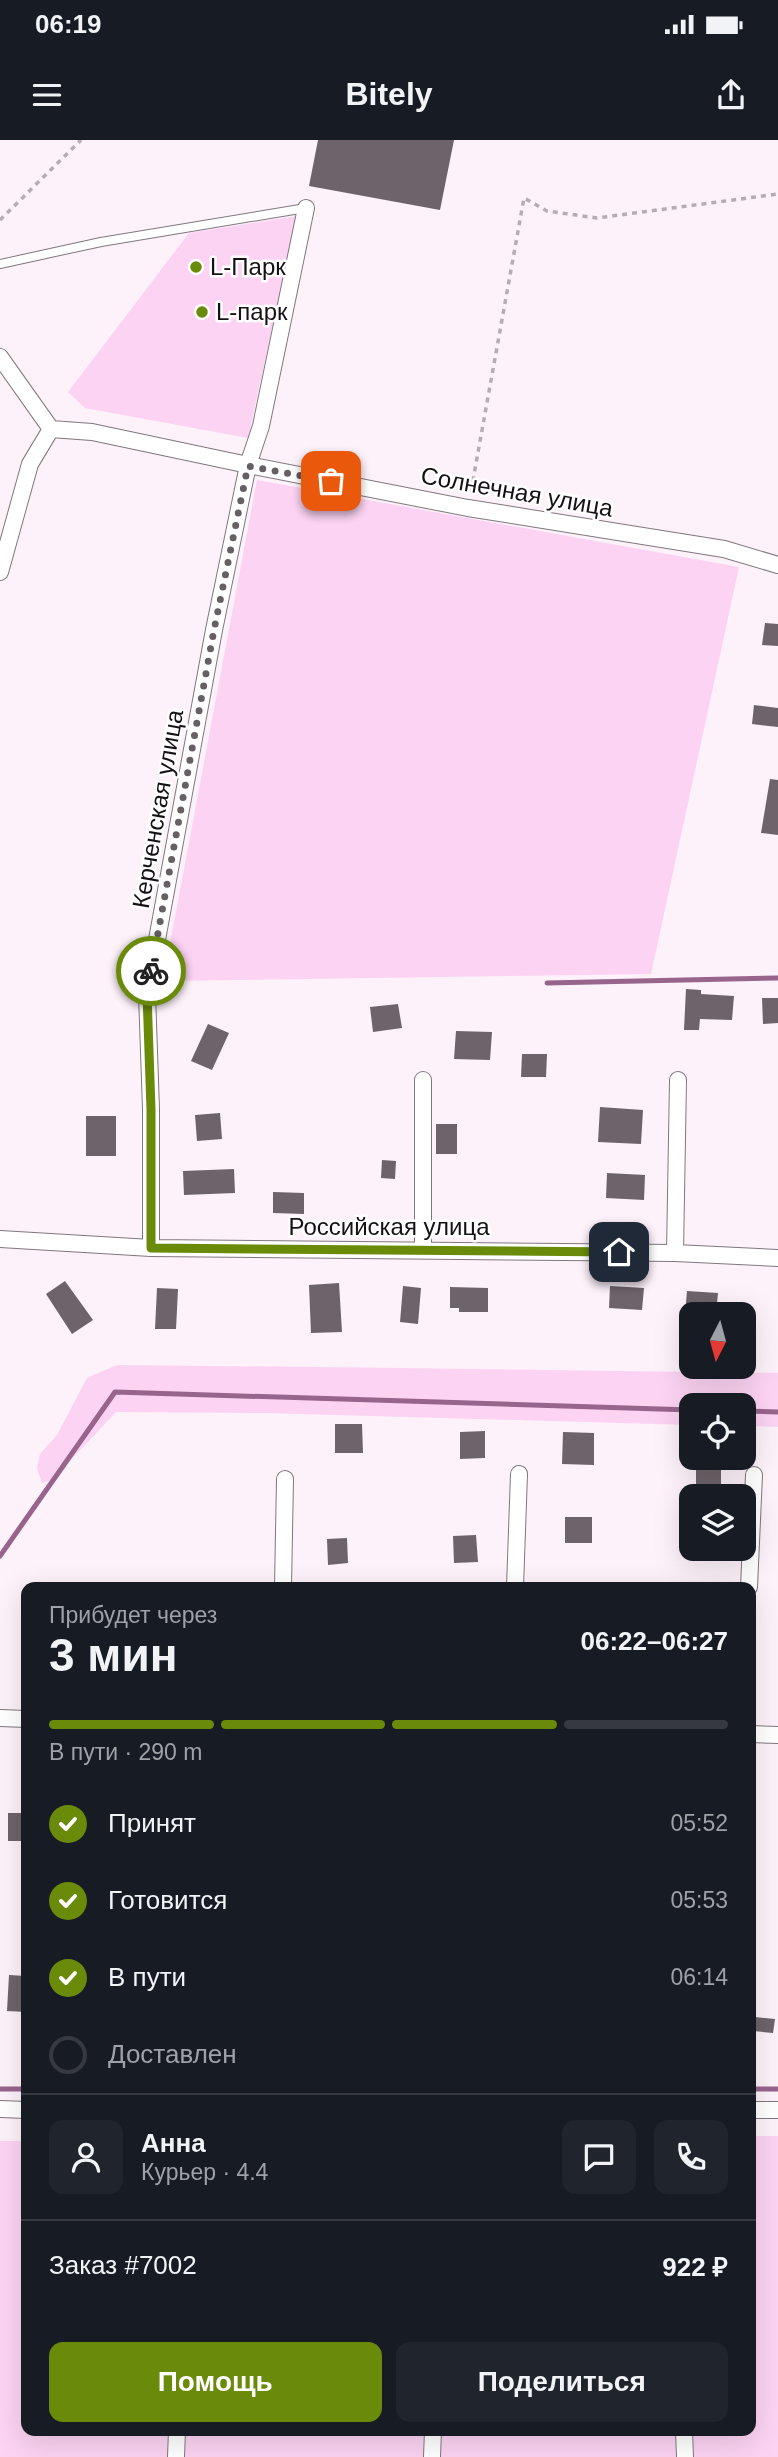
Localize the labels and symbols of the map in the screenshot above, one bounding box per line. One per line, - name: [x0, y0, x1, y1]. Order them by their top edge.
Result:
- place label: L-Парк: [210, 253, 286, 280]
- marker: L-Парк: [188, 259, 204, 275]
- place label: L-парк: [216, 298, 288, 325]
- marker: L-парк: [194, 304, 210, 320]
- pin: [301, 451, 361, 511]
- street label: Солнечная улица: [419, 461, 616, 522]
- street label: Керченская улица: [127, 707, 188, 910]
- courier: [116, 936, 186, 1006]
- street label: Российская улица: [288, 1213, 490, 1240]
- pin: [589, 1222, 649, 1282]
- north arrow: [679, 1302, 756, 1379]

